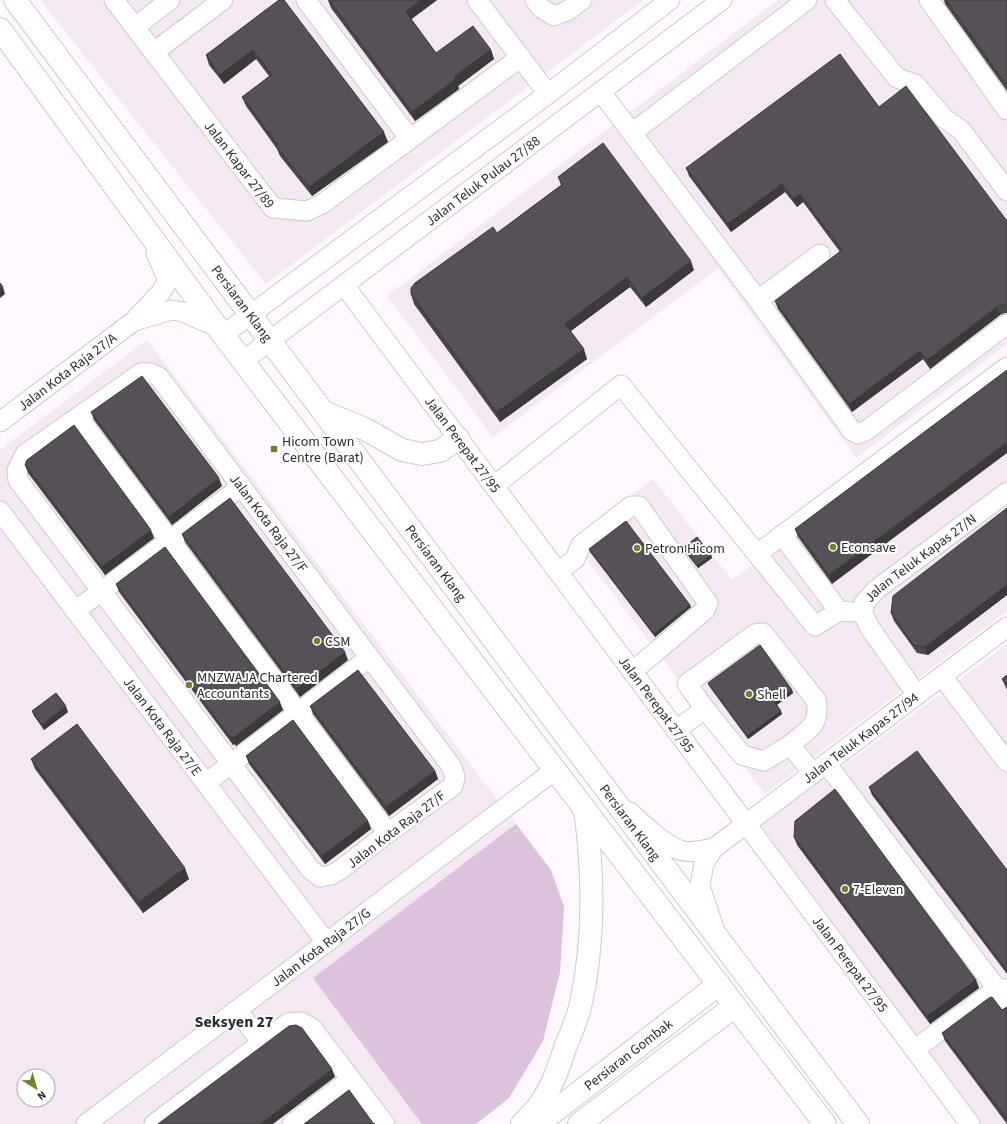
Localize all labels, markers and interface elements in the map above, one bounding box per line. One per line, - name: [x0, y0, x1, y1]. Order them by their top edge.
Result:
- street label: Jalan Kapar 27/89: [199, 117, 279, 213]
- street label: Jalan Teluk Pulau 27/88: [422, 131, 545, 231]
- street label: Persiaran Klang: [206, 261, 277, 346]
- street label: Jalan Kota Raja 27/A: [14, 328, 121, 416]
- street label: Jalan Perepat 27/95: [420, 393, 505, 498]
- place label: Hicom Town Centre (Barat): [282, 432, 364, 468]
- marker: Hicom Town Centre (Barat): [269, 444, 279, 454]
- street label: Jalan Kota Raja 27/F: [225, 470, 312, 577]
- street label: Jalan Teluk Kapas 27/N: [861, 509, 981, 607]
- street label: Persiaran Klang: [400, 521, 471, 606]
- place label: Econsave: [841, 538, 896, 558]
- place label: Petron Hicom: [645, 539, 725, 559]
- marker: Econsave: [828, 542, 838, 552]
- marker: Petron Hicom: [632, 543, 642, 553]
- place label: CSM: [325, 632, 350, 652]
- marker: CSM: [312, 636, 322, 646]
- street label: Jalan Perepat 27/95: [613, 652, 699, 757]
- place label: MNZWAJA Chartered Accountants: [197, 668, 318, 704]
- street label: Jalan Kota Raja 27/E: [118, 673, 206, 780]
- marker: MNZWAJA Chartered Accountants: [184, 680, 194, 690]
- place label: Shell: [757, 685, 787, 705]
- street label: Jalan Teluk Kapas 27/94: [799, 688, 923, 789]
- marker: Shell: [744, 689, 754, 699]
- street label: Persiaran Klang: [594, 780, 665, 865]
- street label: Jalan Kota Raja 27/F: [343, 786, 450, 873]
- place label: 7-Eleven: [853, 880, 903, 900]
- marker: 7-Eleven: [840, 884, 850, 894]
- street label: Jalan Kota Raja 27/G: [267, 903, 375, 992]
- street label: Jalan Perepat 27/95: [807, 912, 892, 1017]
- district label: Seksyen 27: [195, 1011, 273, 1033]
- street label: Persiaran Gombak: [580, 1014, 677, 1096]
- north arrow: [16, 1068, 56, 1108]
- text: N: [34, 1087, 49, 1104]

